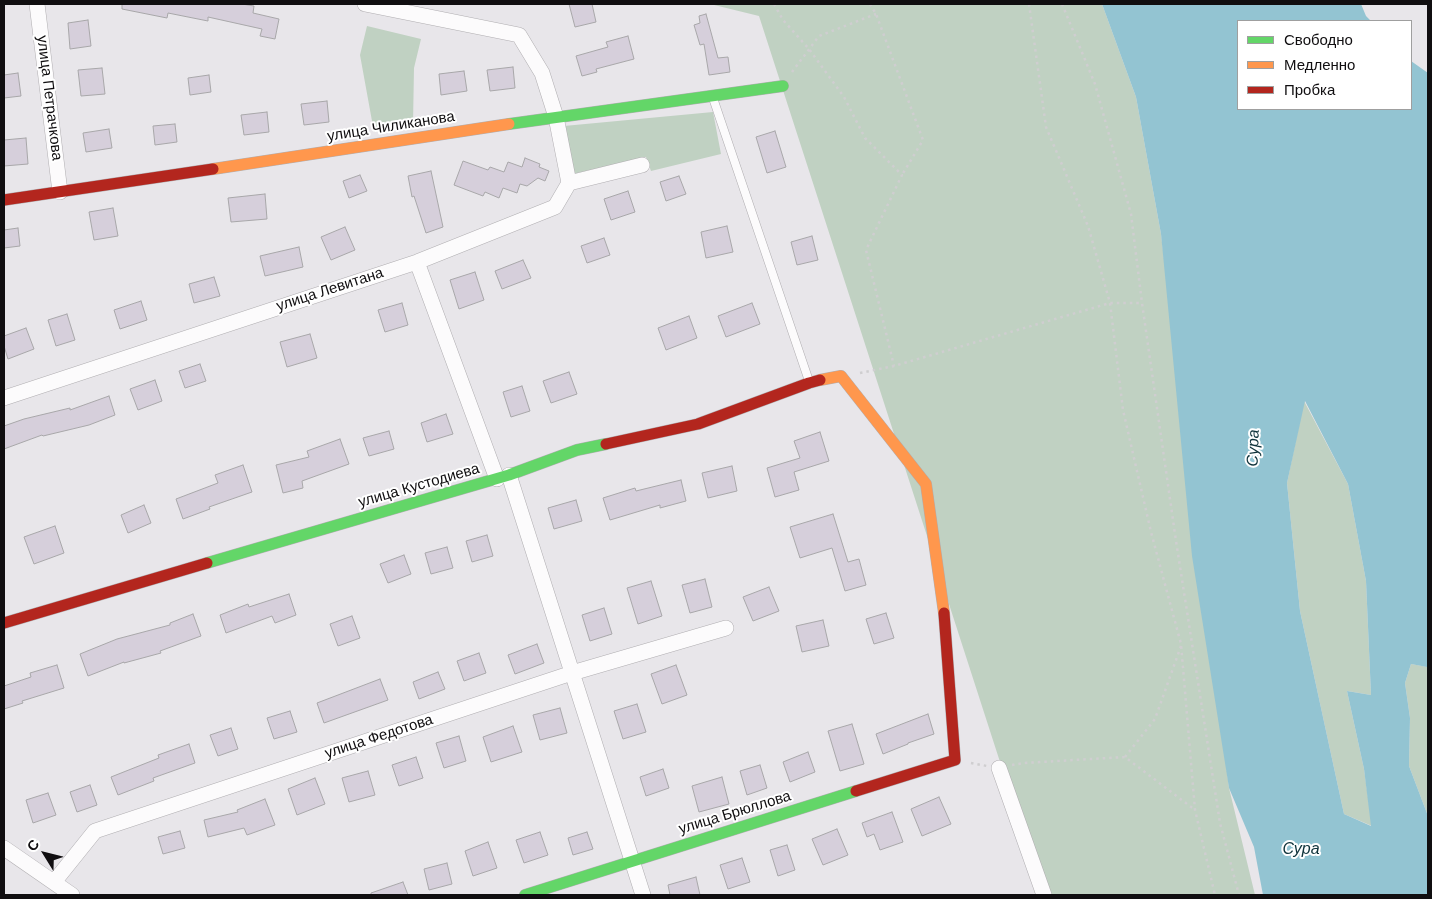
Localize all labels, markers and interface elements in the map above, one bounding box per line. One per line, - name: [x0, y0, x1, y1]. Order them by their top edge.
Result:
- legend: [1237, 20, 1412, 110]
- text: Свободно: [1284, 30, 1353, 50]
- street label: улица Петрачкова: [32, 34, 66, 162]
- text: Медленно: [1284, 55, 1355, 75]
- text: Пробка: [1284, 80, 1335, 100]
- street label: улица Чиликанова: [326, 108, 456, 146]
- street label: улица Левитана: [274, 264, 386, 316]
- water label: Сура: [1244, 429, 1264, 467]
- street label: улица Кустодиева: [356, 460, 482, 512]
- street label: улица Федотова: [323, 711, 435, 763]
- street label: улица Брюллова: [677, 787, 793, 839]
- north arrow: [20, 829, 70, 879]
- text: С: [23, 836, 43, 855]
- water label: Сура: [1282, 840, 1320, 860]

